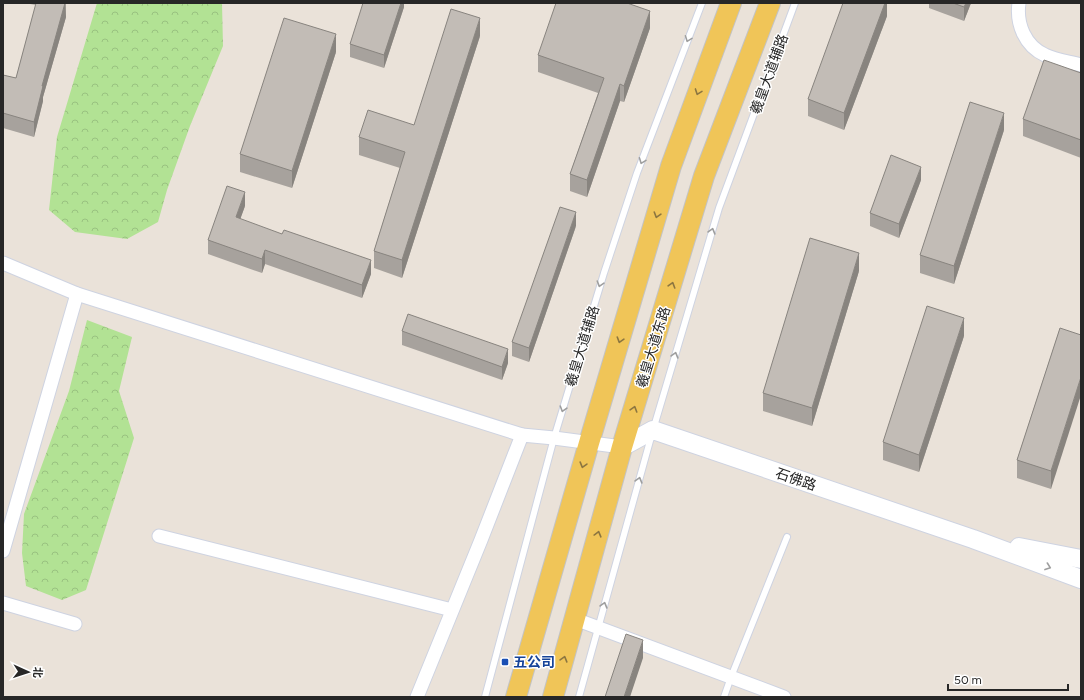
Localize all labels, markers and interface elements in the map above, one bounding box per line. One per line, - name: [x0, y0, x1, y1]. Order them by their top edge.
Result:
- street label: 羲皇大道辅路: [747, 32, 792, 117]
- one-way arrow: [684, 36, 692, 43]
- one-way arrow: [695, 89, 703, 96]
- one-way arrow: [638, 158, 647, 165]
- one-way arrow: [653, 212, 662, 219]
- one-way arrow: [707, 227, 716, 234]
- one-way arrow: [596, 281, 605, 288]
- one-way arrow: [667, 281, 676, 288]
- street label: 羲皇大道辅路: [562, 303, 603, 389]
- street label: 羲皇大道东路: [633, 304, 674, 390]
- one-way arrow: [616, 336, 625, 343]
- one-way arrow: [670, 352, 679, 359]
- one-way arrow: [559, 405, 568, 412]
- one-way arrow: [629, 406, 638, 413]
- one-way arrow: [579, 461, 587, 468]
- street label: 石佛路: [773, 465, 818, 494]
- one-way arrow: [634, 477, 643, 484]
- one-way arrow: [594, 531, 602, 537]
- one-way arrow: [1045, 563, 1052, 571]
- one-way arrow: [599, 602, 608, 609]
- north arrow: [8, 652, 48, 692]
- place label: 五公司: [513, 654, 555, 671]
- one-way arrow: [559, 656, 568, 663]
- marker: 五公司: [500, 657, 510, 667]
- scale bar: [948, 666, 1068, 692]
- text: 北: [31, 667, 44, 678]
- text: 50 m: [954, 673, 982, 687]

